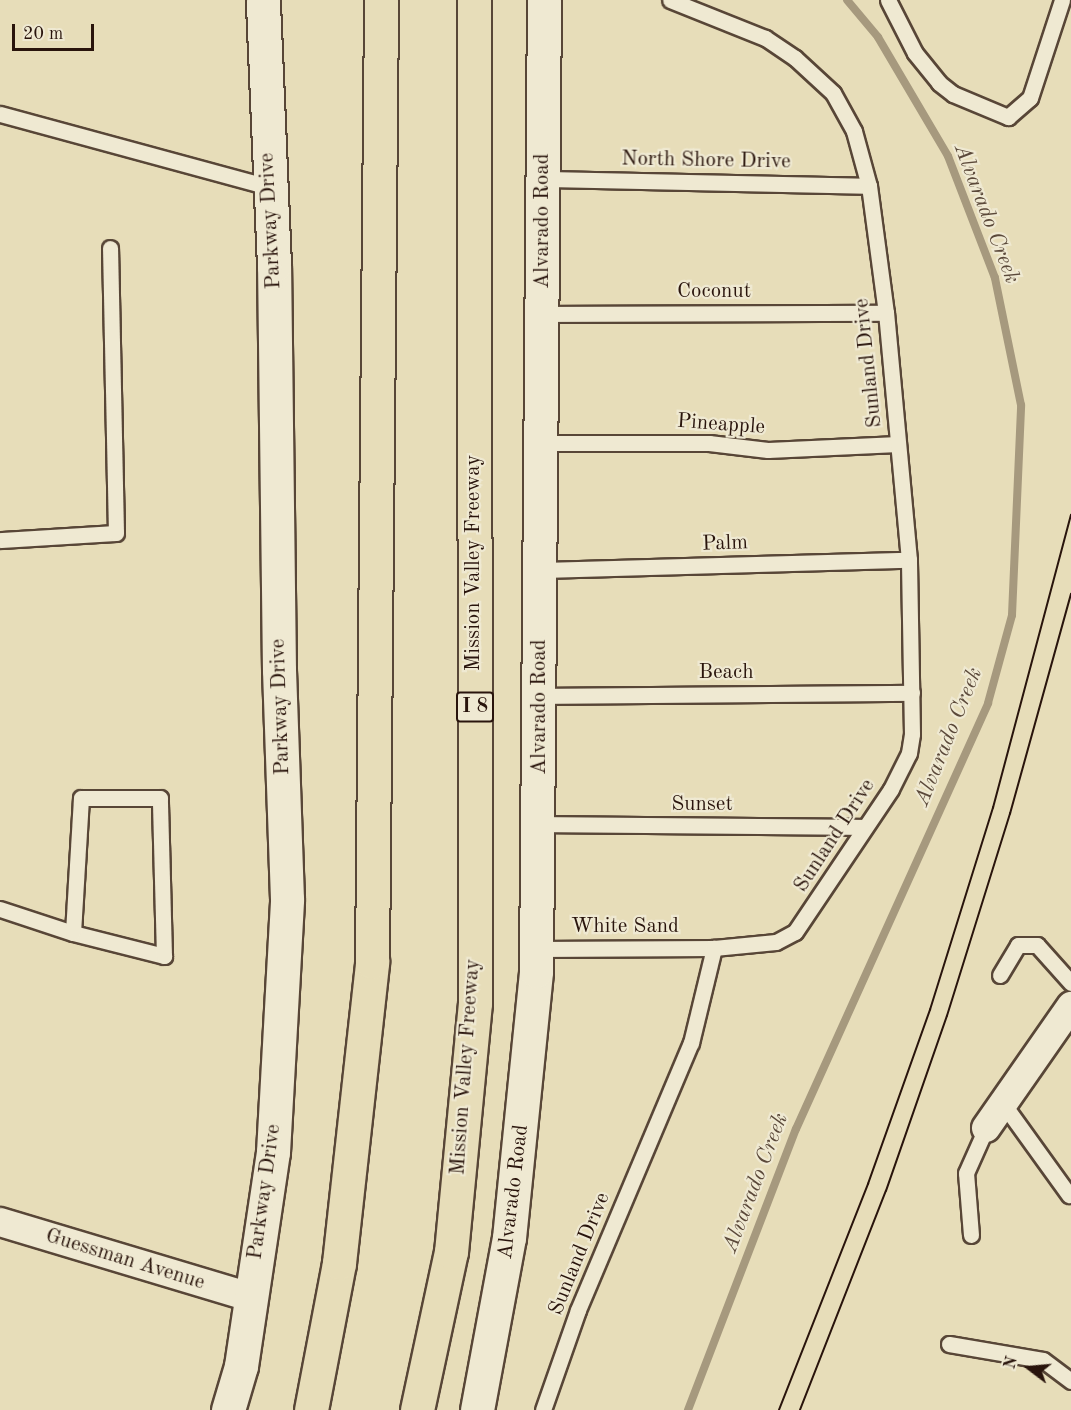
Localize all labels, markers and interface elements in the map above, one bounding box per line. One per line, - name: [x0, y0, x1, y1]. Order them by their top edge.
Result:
- scale bar: [15, 12, 98, 50]
- text: 20 m: [23, 25, 63, 43]
- water label: Alvarado Creek: [947, 141, 1025, 287]
- street label: North Shore Drive: [621, 147, 791, 175]
- street label: Parkway Drive: [255, 152, 287, 290]
- street label: Alvarado Road: [530, 153, 556, 289]
- street label: Coconut: [677, 279, 751, 305]
- street label: Sunland Drive: [850, 297, 888, 429]
- street label: Pineapple: [676, 409, 766, 441]
- street label: Mission Valley Freeway: [461, 455, 487, 671]
- street label: Palm: [702, 531, 748, 557]
- street label: Parkway Drive: [266, 638, 296, 776]
- street label: Alvarado Road: [527, 639, 553, 775]
- street label: Beach: [698, 660, 754, 686]
- water label: Alvarado Creek: [909, 664, 989, 810]
- road number: I 8: [456, 690, 494, 724]
- street label: Sunland Drive: [789, 775, 881, 897]
- street label: Sunset: [671, 792, 733, 818]
- street label: White Sand: [571, 914, 679, 940]
- street label: Mission Valley Freeway: [446, 958, 486, 1176]
- water label: Alvarado Creek: [717, 1110, 795, 1256]
- street label: Parkway Drive: [243, 1123, 287, 1261]
- street label: Alvarado Road: [493, 1123, 535, 1261]
- street label: Sunland Drive: [544, 1189, 616, 1319]
- street label: Guessman Avenue: [42, 1224, 208, 1296]
- north arrow: [999, 1338, 1059, 1398]
- text: N: [1002, 1355, 1021, 1371]

